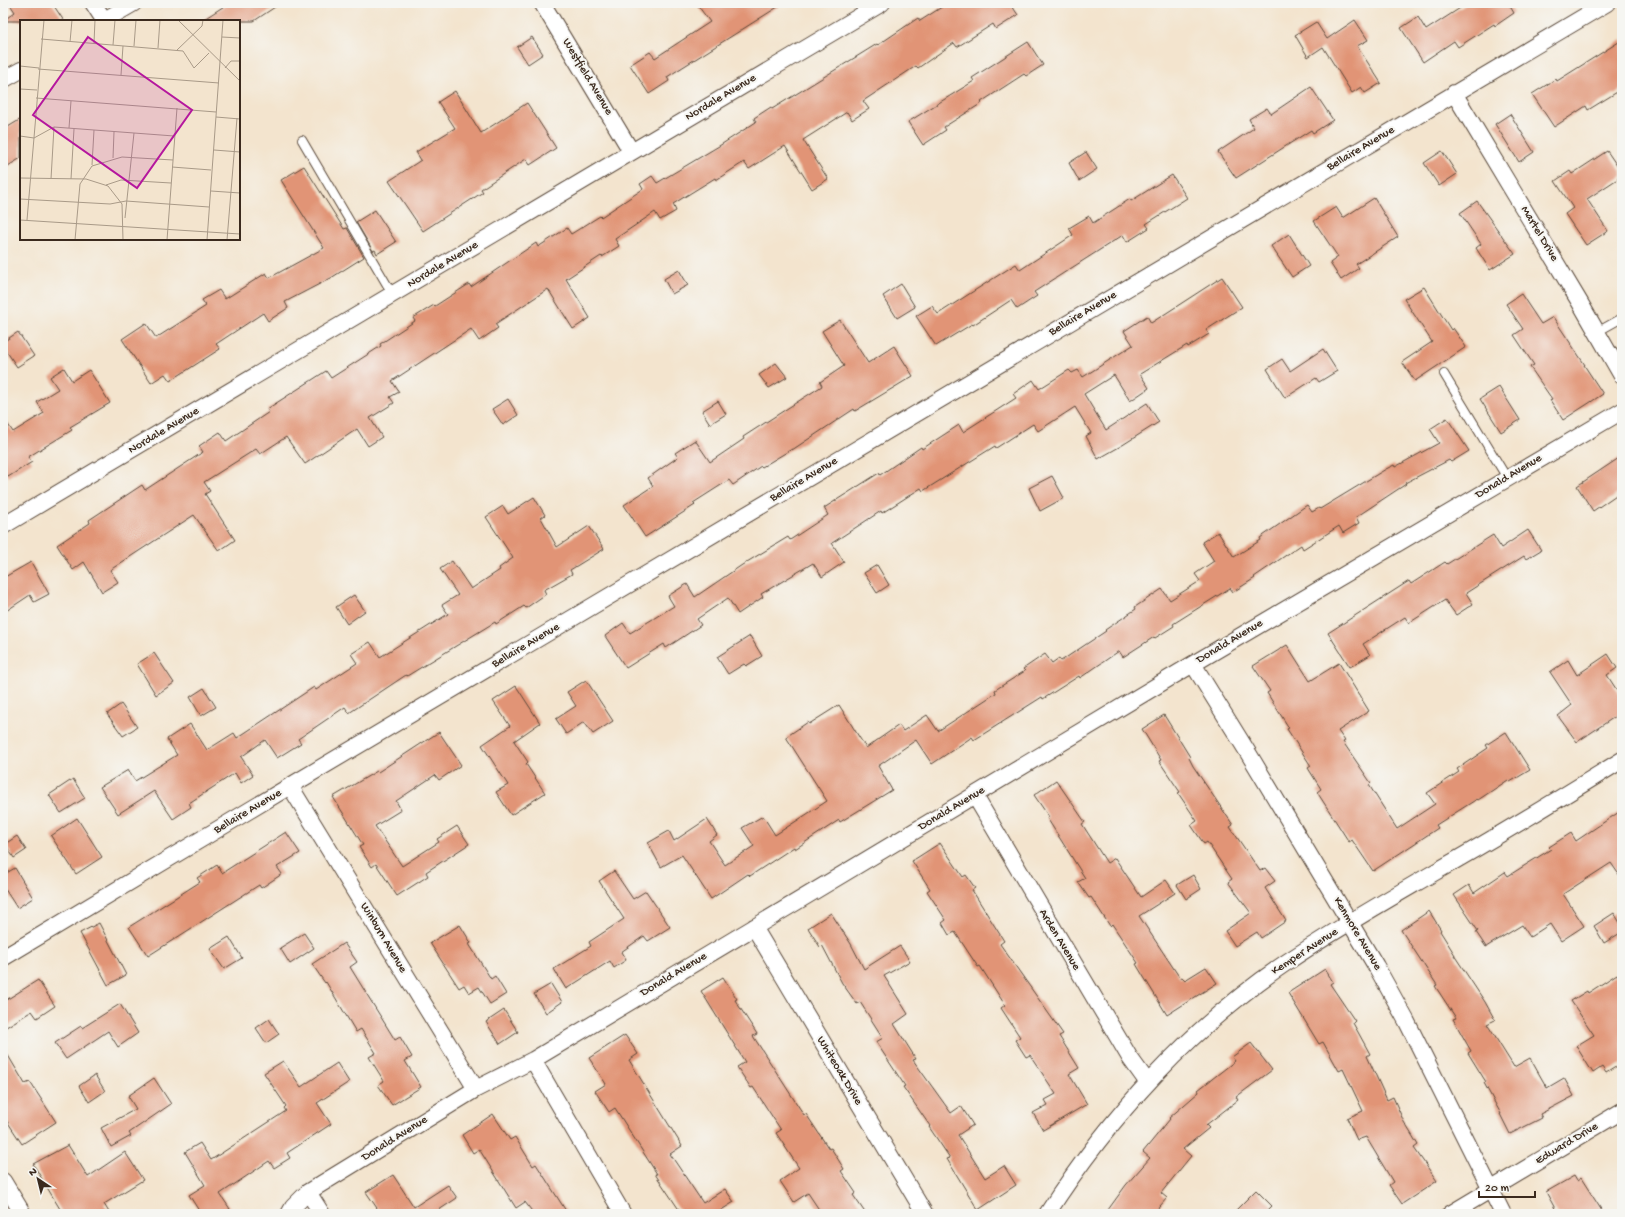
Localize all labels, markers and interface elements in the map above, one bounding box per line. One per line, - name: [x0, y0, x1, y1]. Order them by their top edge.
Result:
- inset map: [20, 20, 240, 240]
- street label: Westfield Avenue: [559, 36, 616, 118]
- street label: Nordale Avenue: [683, 71, 759, 125]
- street label: Bellaire Avenue: [1324, 123, 1398, 175]
- street label: Martel Drive: [1517, 204, 1561, 265]
- street label: Nordale Avenue: [405, 238, 481, 292]
- street label: Bellaire Avenue: [1046, 288, 1120, 340]
- street label: Nordale Avenue: [126, 404, 202, 458]
- street label: Donald Avenue: [1472, 451, 1545, 503]
- street label: Bellaire Avenue: [767, 454, 841, 506]
- street label: Donald Avenue: [1193, 616, 1266, 668]
- street label: Bellaire Avenue: [489, 620, 563, 672]
- street label: Donald Avenue: [915, 783, 988, 835]
- street label: Bellaire Avenue: [211, 786, 285, 838]
- street label: Kenmore Avenue: [1330, 895, 1385, 974]
- street label: Winburn Avenue: [357, 900, 410, 976]
- street label: Arden Avenue: [1035, 907, 1083, 974]
- street label: Kemper Avenue: [1269, 925, 1342, 979]
- street label: Donald Avenue: [637, 949, 710, 1001]
- street label: Whiteoak Drive: [813, 1034, 865, 1109]
- street label: Donald Avenue: [359, 1113, 431, 1165]
- street label: Edward Drive: [1533, 1119, 1602, 1168]
- north arrow: [18, 1159, 58, 1199]
- text: N: [27, 1165, 40, 1179]
- scale bar: [1479, 1173, 1535, 1199]
- text: 20 m: [1485, 1182, 1510, 1196]

